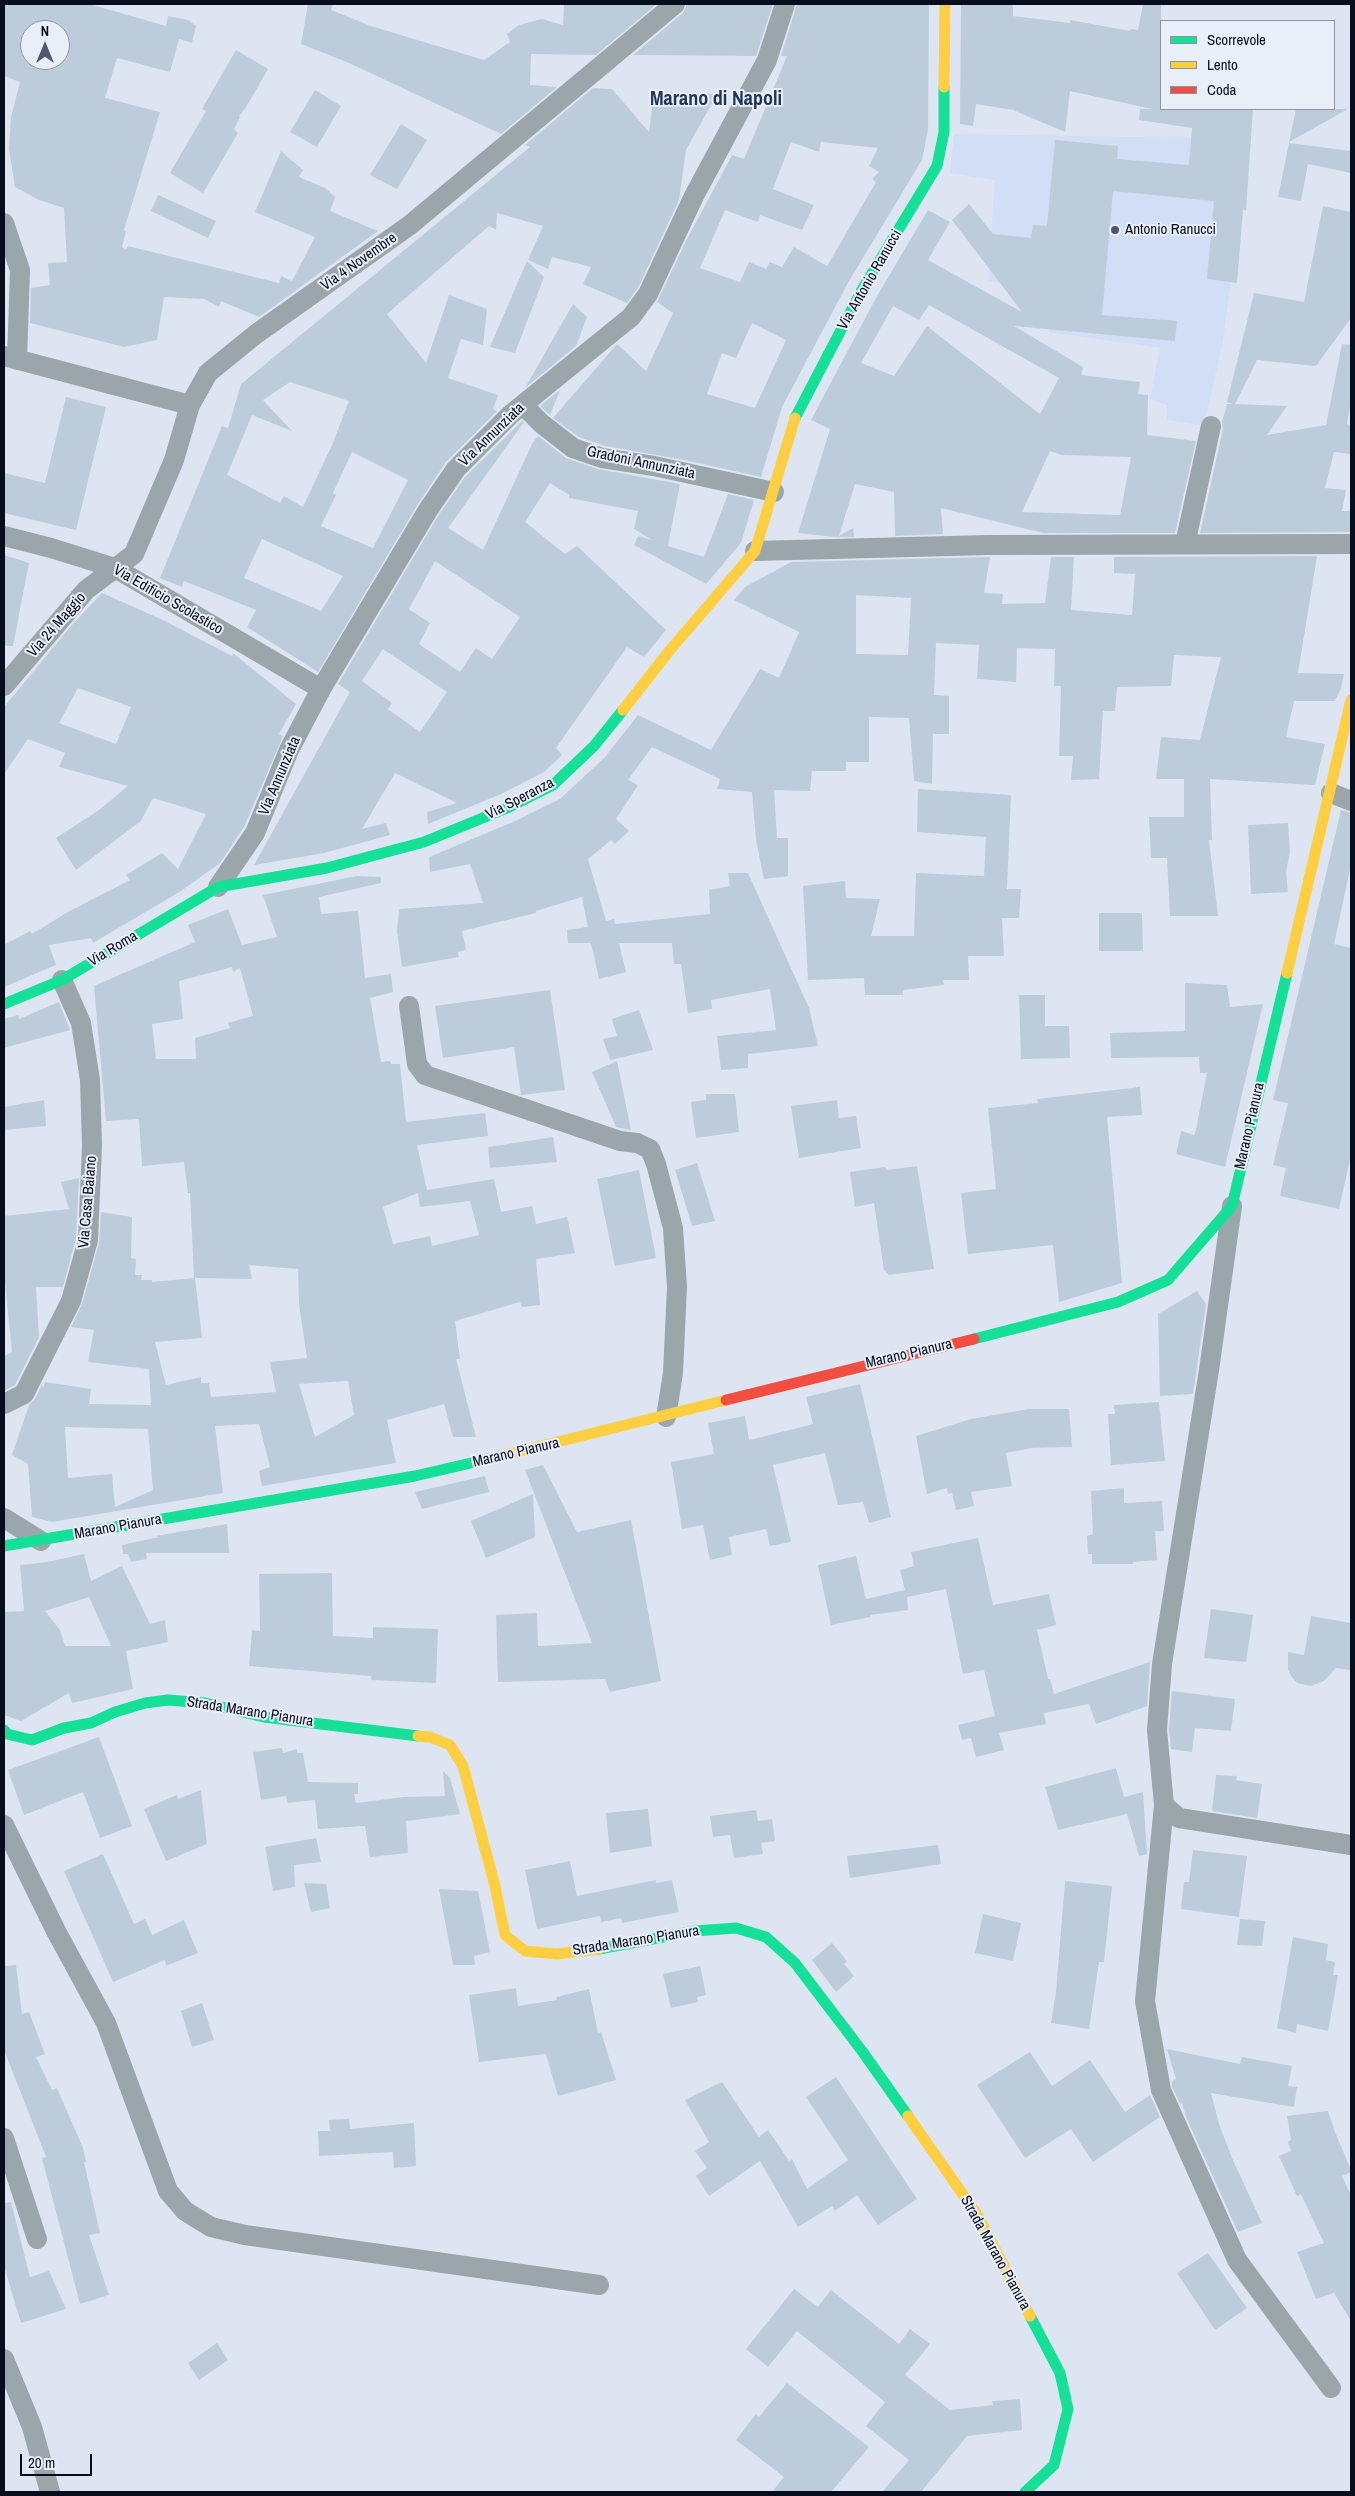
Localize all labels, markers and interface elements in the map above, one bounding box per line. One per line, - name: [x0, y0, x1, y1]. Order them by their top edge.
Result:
- north arrow: [20, 20, 70, 70]
- legend: [1160, 20, 1335, 110]
- text: N: [41, 22, 49, 40]
- text: Scorrevole: [1207, 29, 1266, 50]
- text: Lento: [1207, 54, 1238, 75]
- text: Coda: [1207, 79, 1236, 100]
- district label: Marano di Napoli: [650, 88, 782, 112]
- place label: Antonio Ranucci: [1125, 221, 1216, 239]
- marker: Antonio Ranucci: [1109, 224, 1121, 236]
- street label: Via Antonio Ranucci: [834, 227, 906, 333]
- street label: Via 4 Novembre: [318, 229, 400, 295]
- street label: Via Annunziata: [456, 399, 528, 471]
- street label: Gradoni Annunziata: [585, 443, 697, 483]
- street label: Via Edificio Scolastico: [110, 561, 226, 639]
- street label: Via 24 Maggio: [24, 589, 90, 661]
- street label: Via Annunziata: [255, 734, 305, 818]
- street label: Via Speranza: [483, 774, 557, 824]
- street label: Via Roma: [85, 927, 141, 971]
- street label: Marano Pianura: [1231, 1081, 1269, 1171]
- street label: Via Casa Baiano: [75, 1155, 101, 1249]
- street label: Marano Pianura: [864, 1335, 954, 1373]
- street label: Marano Pianura: [471, 1434, 561, 1472]
- street label: Marano Pianura: [73, 1510, 163, 1544]
- street label: Strada Marano Pianura: [185, 1693, 315, 1731]
- street label: Strada Marano Pianura: [571, 1922, 701, 1960]
- street label: Strada Marano Pianura: [956, 2193, 1034, 2313]
- scale bar: [22, 2444, 95, 2476]
- text: 20 m: [28, 2452, 55, 2473]

